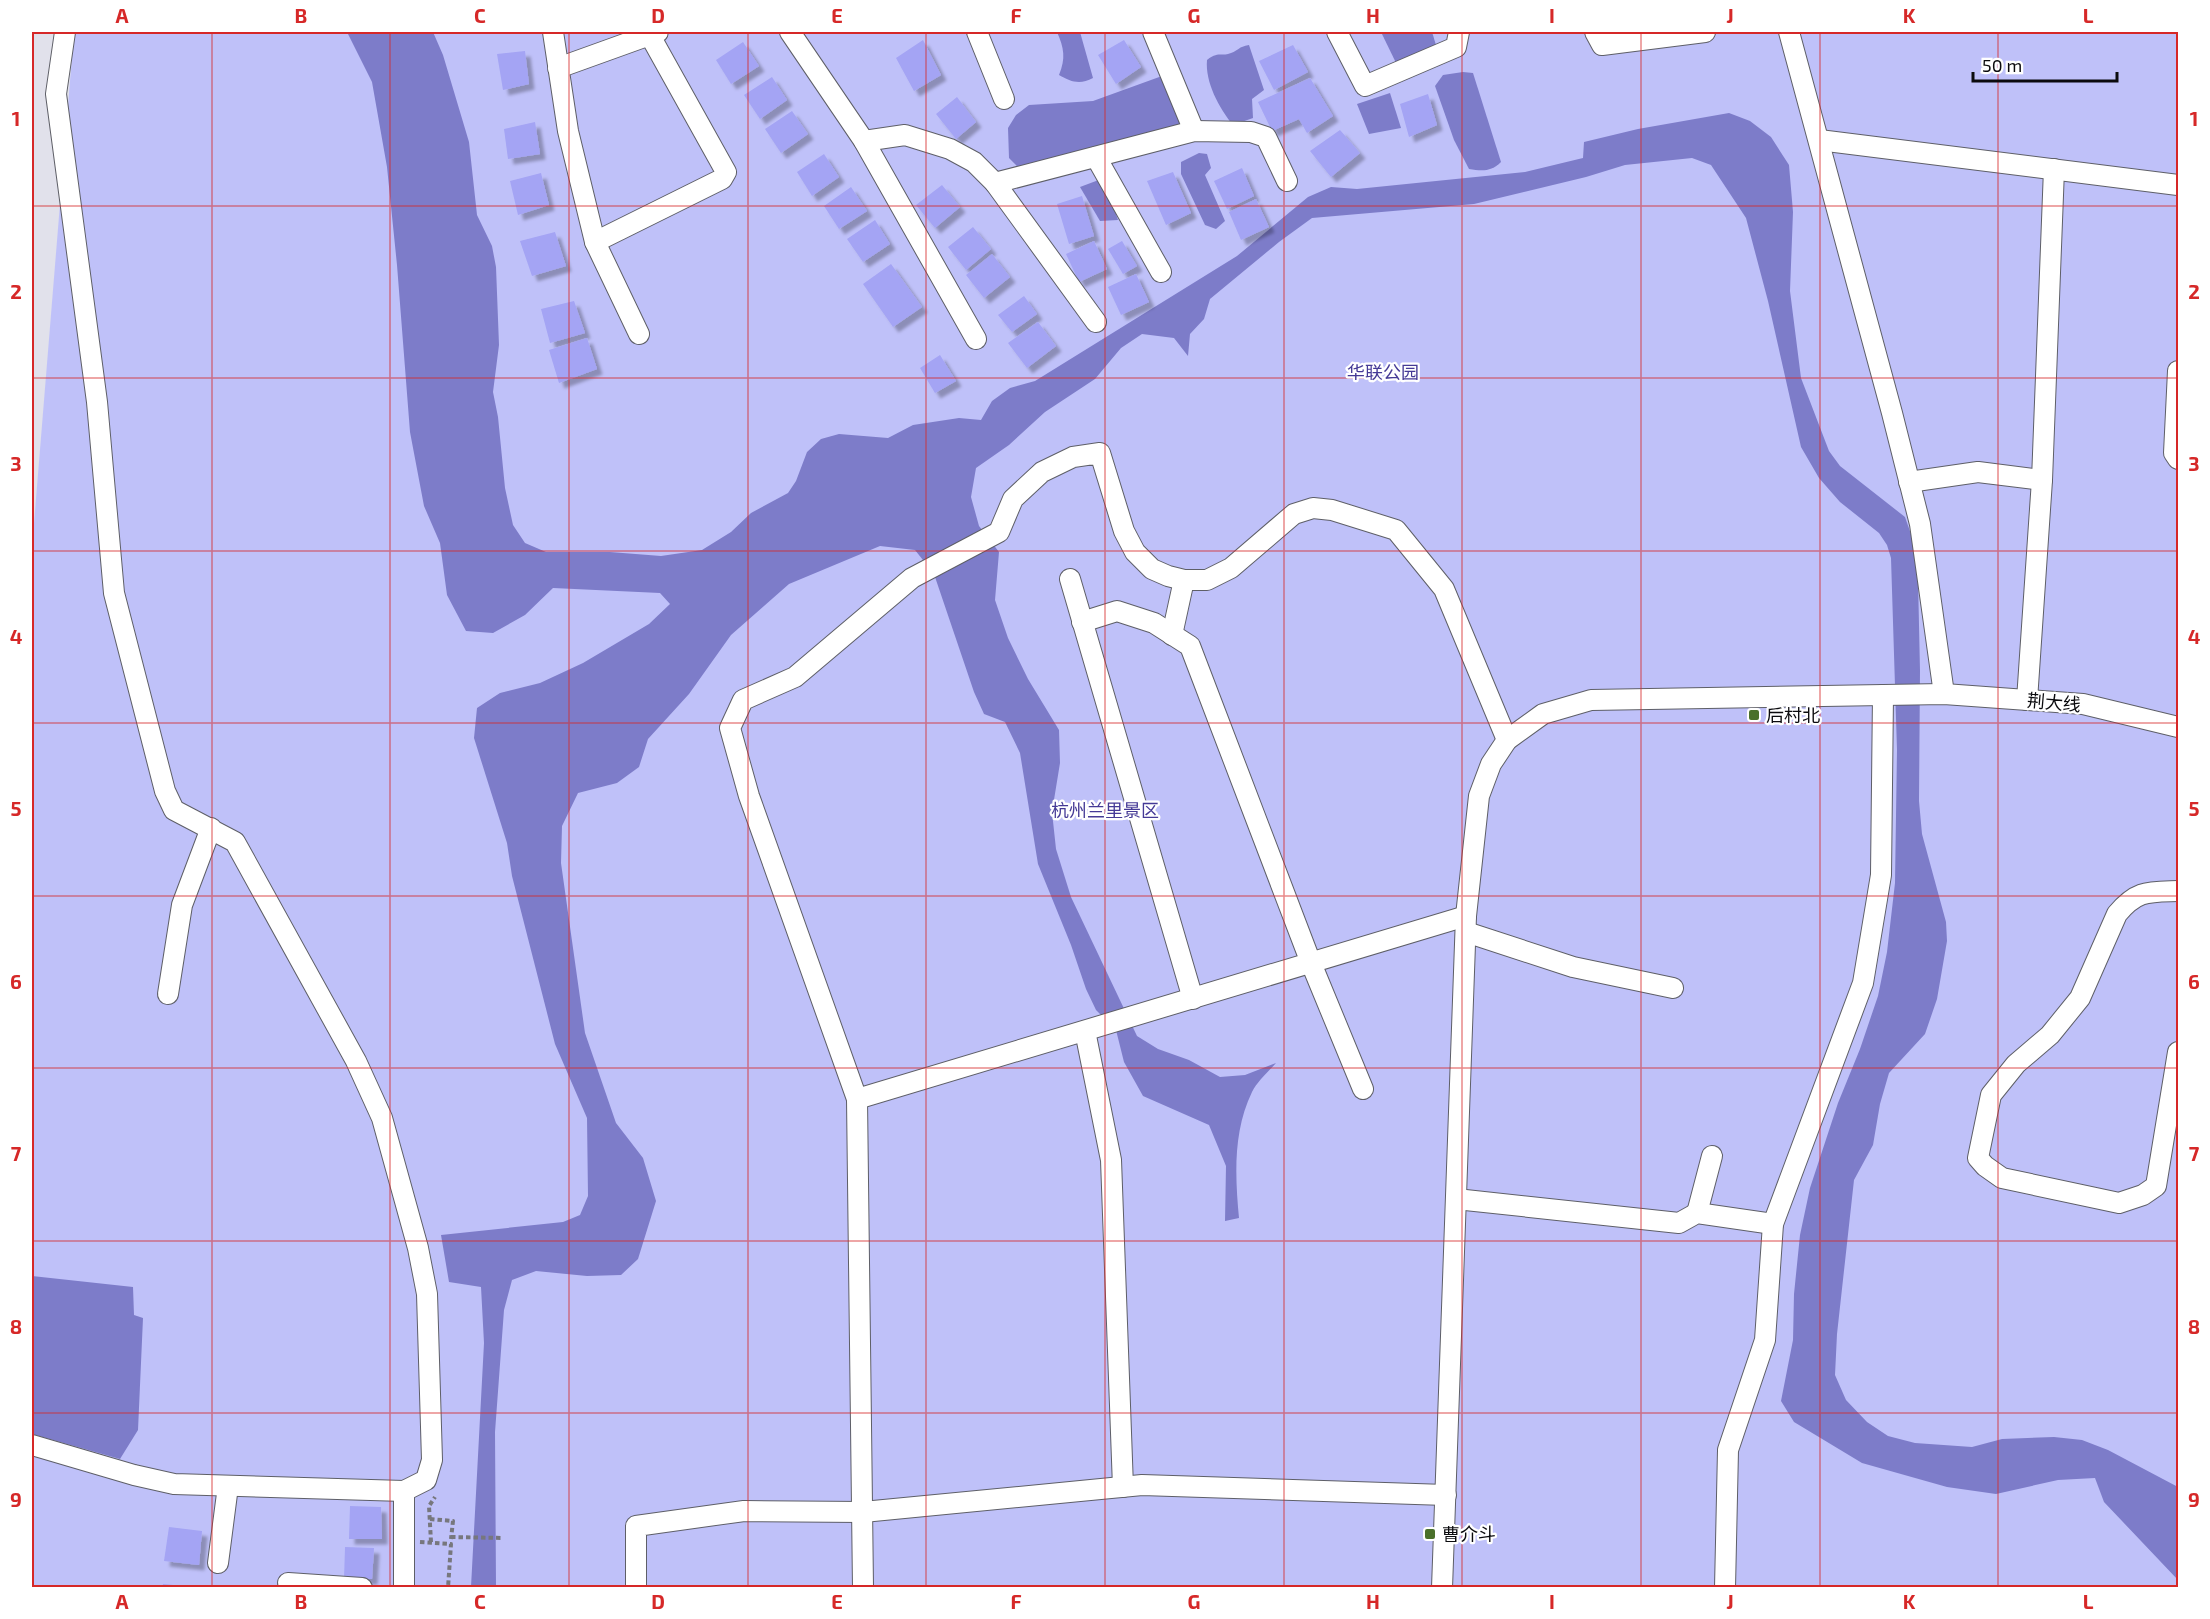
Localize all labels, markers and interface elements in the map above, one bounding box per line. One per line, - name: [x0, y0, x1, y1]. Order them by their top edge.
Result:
- text: A: [115, 3, 129, 27]
- text: B: [295, 3, 307, 27]
- text: C: [474, 3, 486, 27]
- text: D: [651, 3, 665, 27]
- text: E: [831, 3, 843, 27]
- text: F: [1010, 3, 1022, 27]
- text: G: [1188, 3, 1200, 27]
- text: H: [1366, 3, 1380, 27]
- text: I: [1549, 3, 1555, 27]
- text: J: [1726, 3, 1734, 27]
- text: K: [1903, 3, 1916, 27]
- text: L: [2083, 3, 2094, 27]
- scale bar: [1973, 45, 2117, 83]
- text: 50 m: [1982, 54, 2022, 76]
- text: 1: [12, 106, 20, 130]
- text: 1: [2190, 106, 2198, 130]
- text: 2: [10, 279, 22, 303]
- text: 2: [2188, 279, 2200, 303]
- park label: 华联公园: [1347, 361, 1419, 383]
- text: 3: [10, 451, 22, 475]
- text: 3: [2188, 451, 2200, 475]
- text: 4: [10, 624, 23, 648]
- text: 4: [2188, 624, 2201, 648]
- street label: 荆大线: [2026, 689, 2082, 715]
- place label: 后村北: [1766, 704, 1820, 726]
- marker: 后村北: [1747, 708, 1761, 722]
- text: 5: [10, 796, 22, 820]
- text: 5: [2188, 796, 2200, 820]
- park label: 杭州兰里景区: [1051, 799, 1159, 821]
- text: 6: [10, 969, 22, 993]
- text: 6: [2188, 969, 2200, 993]
- text: 7: [11, 1141, 22, 1165]
- text: 7: [2189, 1141, 2200, 1165]
- text: 8: [10, 1314, 22, 1338]
- text: 8: [2188, 1314, 2200, 1338]
- text: 9: [10, 1487, 22, 1511]
- text: 9: [2188, 1487, 2200, 1511]
- place label: 曹介斗: [1442, 1523, 1496, 1545]
- marker: 曹介斗: [1423, 1527, 1437, 1541]
- text: A: [115, 1589, 129, 1613]
- text: B: [295, 1589, 307, 1613]
- text: C: [474, 1589, 486, 1613]
- text: D: [651, 1589, 665, 1613]
- text: E: [831, 1589, 843, 1613]
- text: F: [1010, 1589, 1022, 1613]
- text: G: [1188, 1589, 1200, 1613]
- text: H: [1366, 1589, 1380, 1613]
- text: I: [1549, 1589, 1555, 1613]
- text: J: [1726, 1589, 1734, 1613]
- text: K: [1903, 1589, 1916, 1613]
- text: L: [2083, 1589, 2094, 1613]

